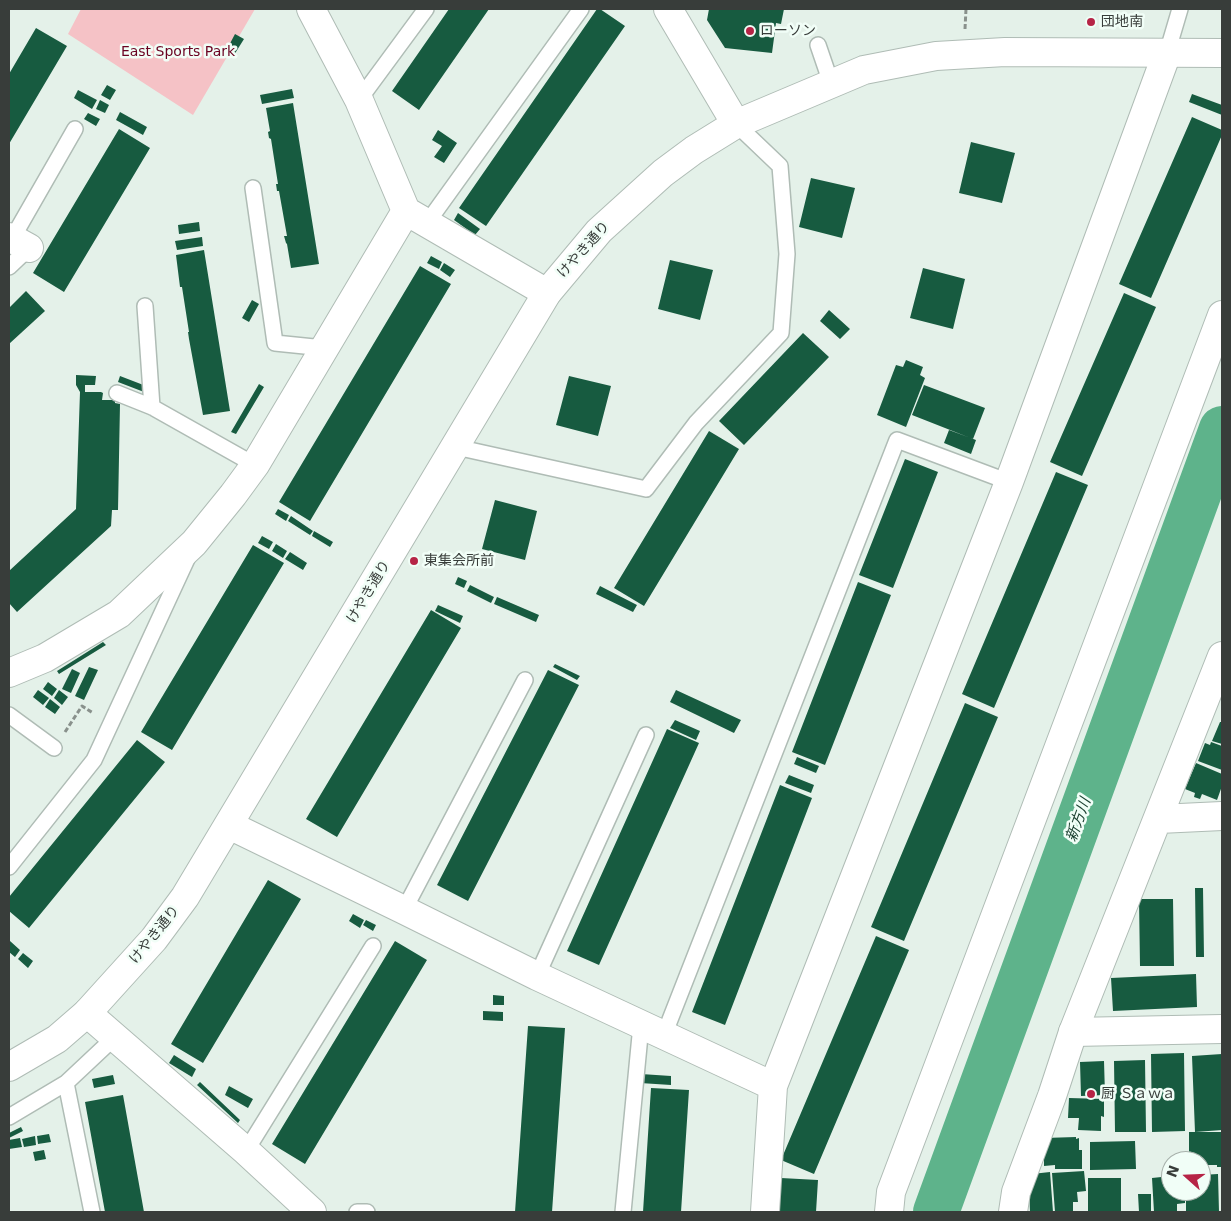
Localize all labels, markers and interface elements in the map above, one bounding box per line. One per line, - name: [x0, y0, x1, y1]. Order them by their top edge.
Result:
- place label: 団地南: [1101, 14, 1143, 30]
- marker: 団地南: [1085, 16, 1097, 28]
- place label: ローソン: [760, 23, 816, 39]
- marker: ローソン: [744, 25, 756, 37]
- park label: East Sports Park: [121, 44, 235, 60]
- street label: けやき通り: [554, 218, 614, 282]
- place label: 東集会所前: [424, 553, 494, 569]
- marker: 東集会所前: [408, 555, 420, 567]
- street label: けやき通り: [344, 558, 394, 626]
- water label: 新方川: [1063, 796, 1095, 844]
- street label: けやき通り: [126, 903, 184, 967]
- place label: 厨 Ｓａｗａ: [1101, 1086, 1175, 1102]
- marker: 厨 Ｓａｗａ: [1085, 1088, 1097, 1100]
- north arrow: [1161, 1151, 1211, 1201]
- text: N: [1163, 1163, 1182, 1179]

